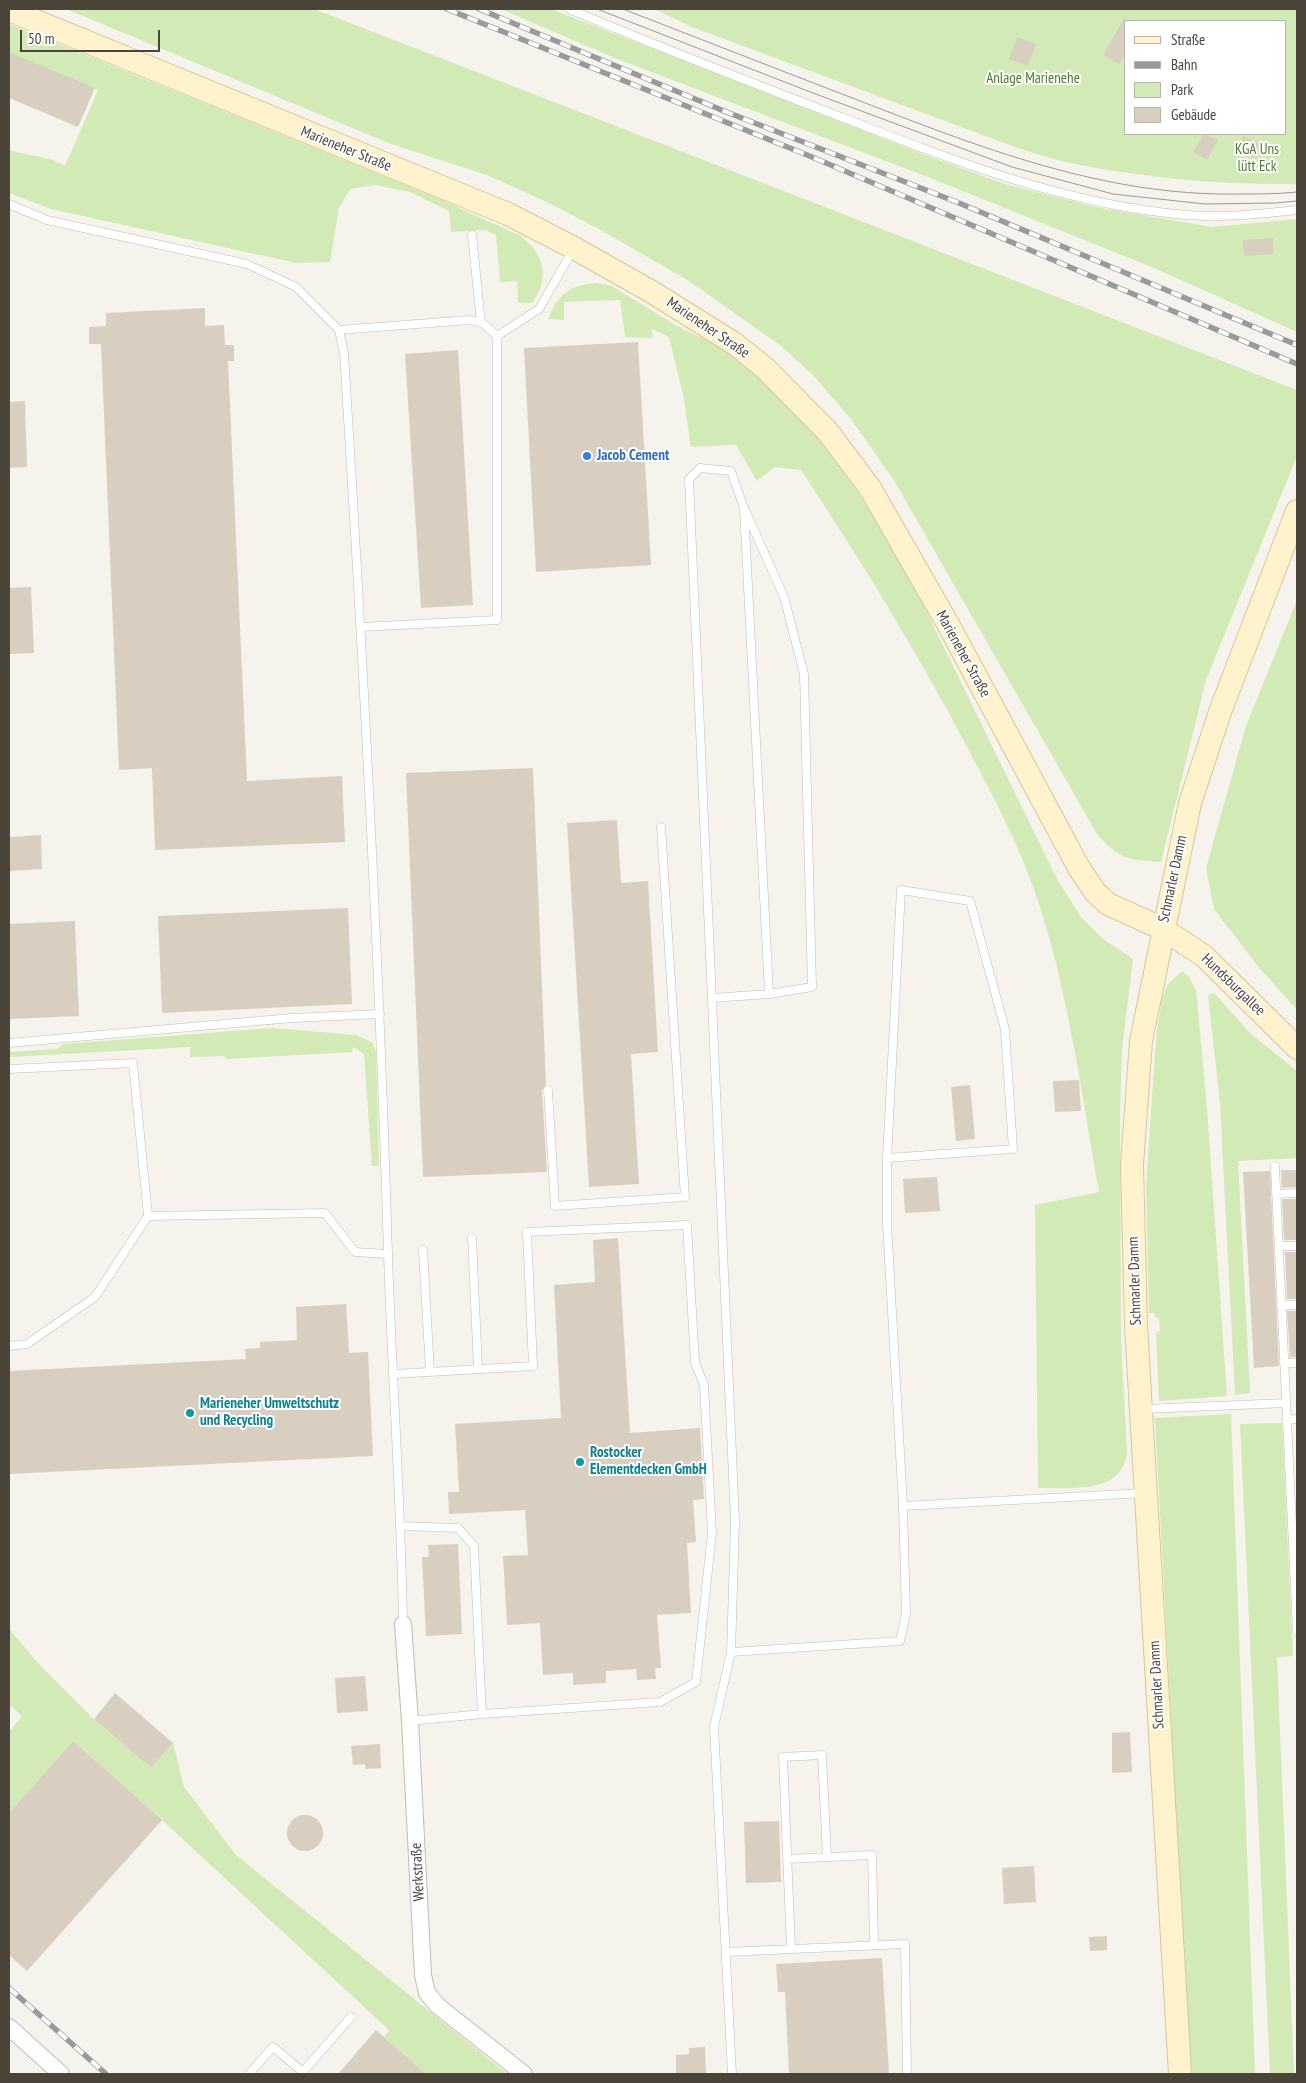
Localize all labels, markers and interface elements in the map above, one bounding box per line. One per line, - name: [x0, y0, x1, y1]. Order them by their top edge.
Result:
- scale bar: [22, 20, 162, 52]
- legend: [1124, 20, 1286, 135]
- text: 50 m: [28, 29, 54, 48]
- text: Straße: [1171, 30, 1205, 49]
- text: Bahn: [1171, 55, 1197, 74]
- park label: Anlage Marienehe: [986, 70, 1080, 88]
- text: Park: [1171, 80, 1193, 99]
- text: Gebäude: [1171, 105, 1216, 124]
- street label: Marieneher Straße: [298, 123, 394, 175]
- park label: KGA Uns lütt Eck: [1235, 141, 1279, 176]
- street label: Marieneher Straße: [663, 294, 753, 362]
- place label: Jacob Cement: [597, 447, 669, 465]
- marker: Jacob Cement: [581, 450, 593, 462]
- street label: Marieneher Straße: [932, 608, 994, 700]
- street label: Schmarler Damm: [1155, 834, 1191, 924]
- street label: Hundsburgallee: [1197, 950, 1269, 1020]
- street label: Schmarler Damm: [1124, 1236, 1146, 1326]
- place label: Marieneher Umweltschutz und Recycling: [200, 1395, 339, 1430]
- marker: Marieneher Umweltschutz und Recycling: [184, 1407, 196, 1419]
- place label: Rostocker Elementdecken GmbH: [590, 1444, 707, 1479]
- marker: Rostocker Elementdecken GmbH: [574, 1456, 586, 1468]
- street label: Schmarler Damm: [1146, 1640, 1168, 1730]
- street label: Werkstraße: [407, 1842, 429, 1902]

